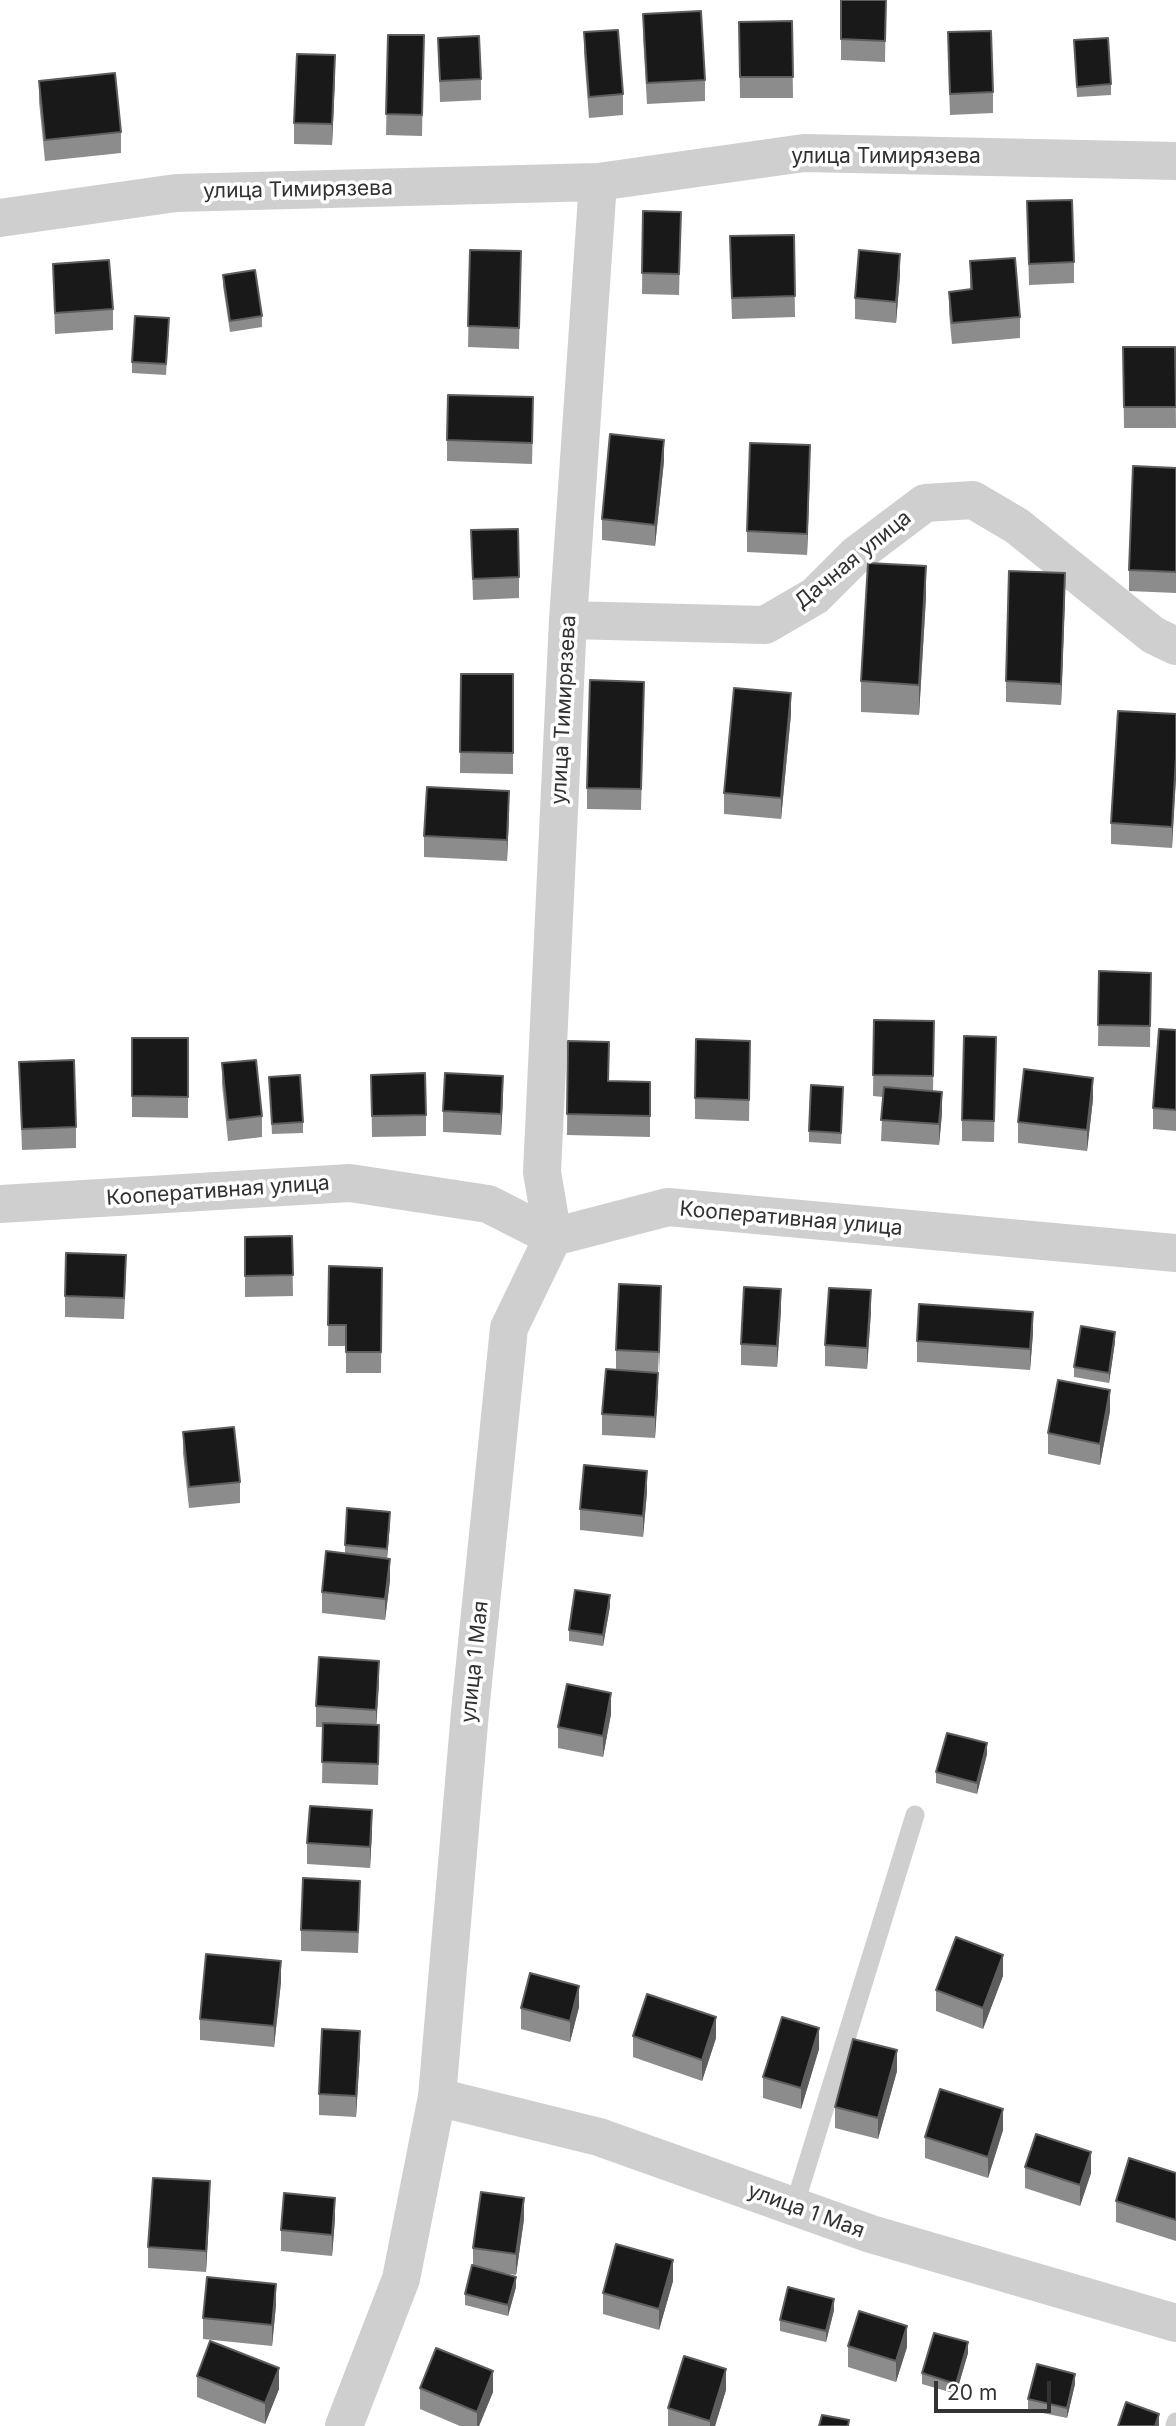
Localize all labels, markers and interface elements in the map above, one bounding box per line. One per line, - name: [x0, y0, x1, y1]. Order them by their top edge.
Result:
- street label: улица Тимирязева: [791, 144, 981, 170]
- street label: улица Тимирязева: [203, 176, 393, 204]
- street label: Дачная улица: [790, 505, 916, 615]
- street label: улица Тимирязева: [546, 615, 582, 805]
- street label: Кооперативная улица: [106, 1171, 330, 1211]
- street label: Кооперативная улица: [678, 1197, 904, 1241]
- street label: улица 1 Мая: [456, 1600, 494, 1724]
- street label: улица 1 Мая: [744, 2178, 868, 2244]
- scale bar: [938, 2366, 1055, 2410]
- text: 20 m: [947, 2380, 997, 2405]

